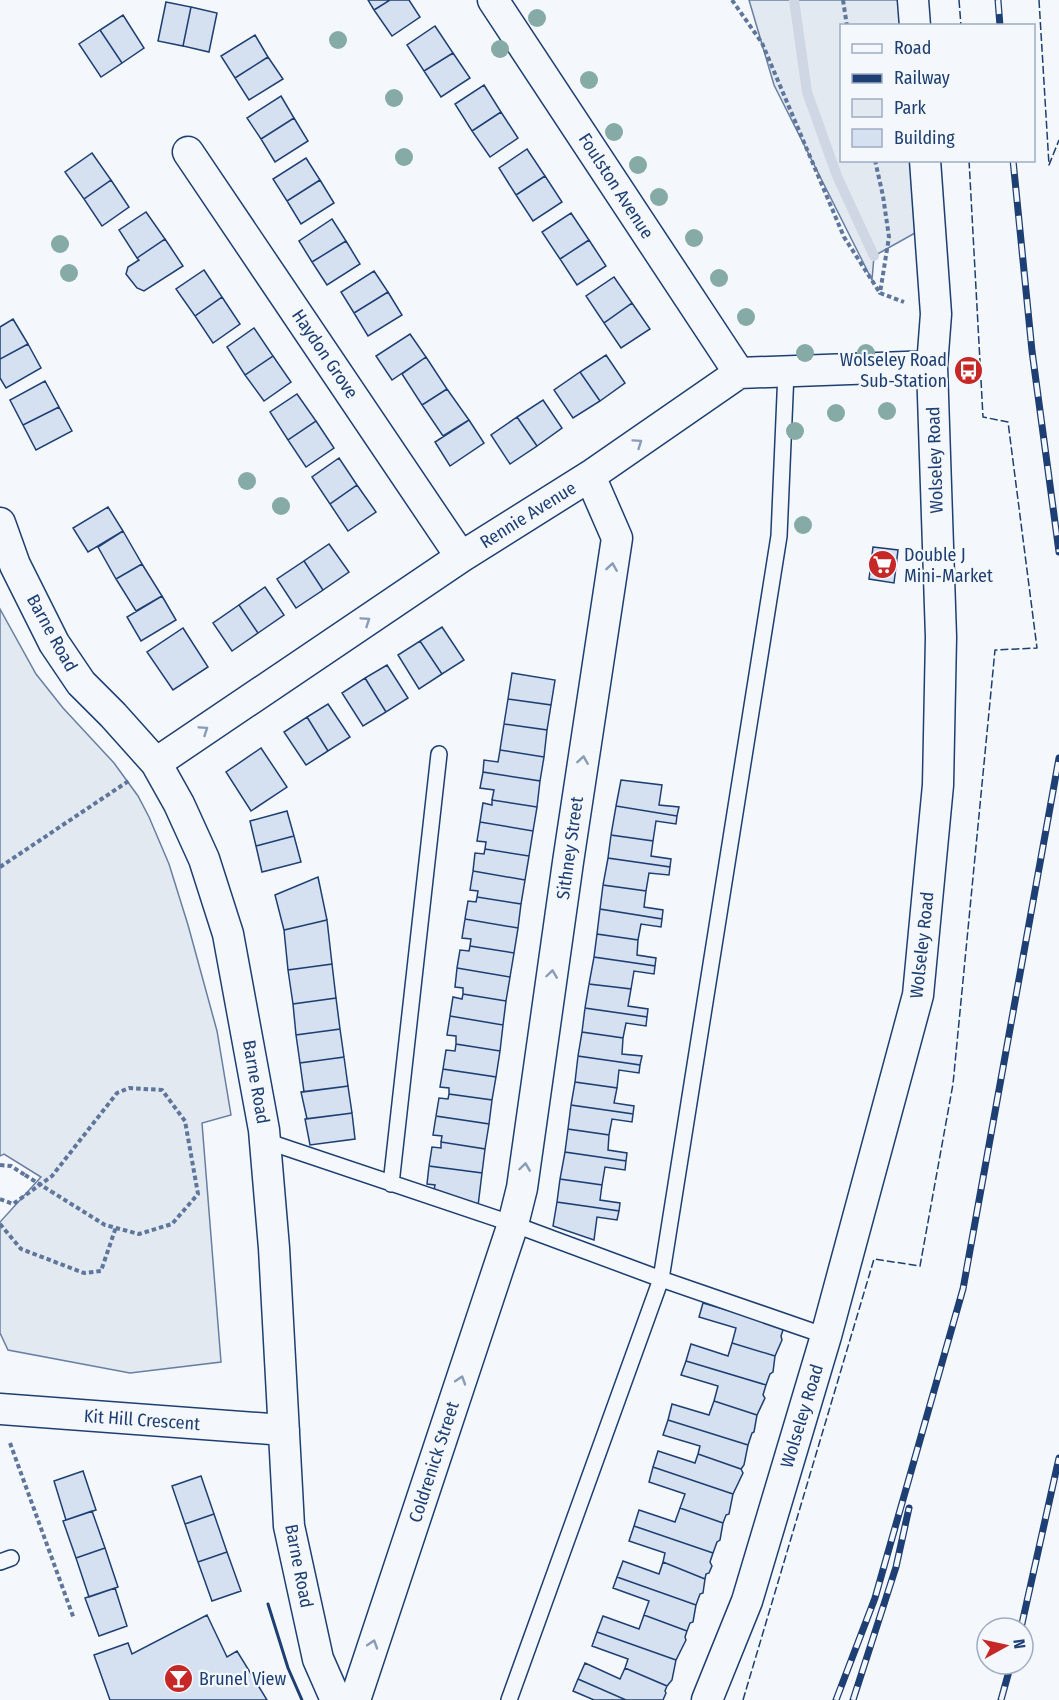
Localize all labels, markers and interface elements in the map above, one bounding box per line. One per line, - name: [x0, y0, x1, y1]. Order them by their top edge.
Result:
- legend: [840, 24, 1035, 162]
- text: Road: [894, 37, 931, 59]
- text: Railway: [894, 67, 950, 89]
- text: Park: [894, 97, 927, 119]
- text: Building: [894, 127, 955, 149]
- street label: Foulston Avenue: [574, 129, 658, 243]
- street label: Haydon Grove: [287, 305, 363, 403]
- place label: Wolseley Road Sub-Station: [840, 349, 947, 392]
- bus stop icon: Wolseley Road Sub-Station: [952, 354, 984, 386]
- street label: Wolseley Road: [922, 406, 948, 514]
- one-way arrow: [631, 439, 642, 450]
- street label: Rennie Avenue: [476, 477, 580, 553]
- place label: Double J Mini-Market: [904, 544, 993, 587]
- supermarket icon: Double J Mini-Market: [867, 549, 899, 581]
- one-way arrow: [606, 562, 618, 572]
- street label: Barne Road: [22, 591, 82, 675]
- one-way arrow: [359, 617, 370, 628]
- one-way arrow: [198, 726, 209, 737]
- one-way arrow: [577, 755, 589, 764]
- street label: Sithney Street: [552, 795, 588, 901]
- street label: Wolseley Road: [905, 891, 939, 999]
- one-way arrow: [545, 969, 557, 978]
- street label: Barne Road: [238, 1038, 274, 1126]
- one-way arrow: [518, 1162, 530, 1171]
- street label: Wolseley Road: [776, 1362, 828, 1470]
- one-way arrow: [454, 1375, 466, 1386]
- street label: Coldrenick Street: [404, 1399, 464, 1525]
- street label: Kit Hill Crescent: [83, 1405, 201, 1435]
- street label: Barne Road: [280, 1522, 318, 1610]
- north arrow: [975, 1616, 1035, 1676]
- text: N: [1009, 1638, 1029, 1650]
- one-way arrow: [366, 1640, 378, 1650]
- bar icon: Brunel View: [162, 1663, 194, 1695]
- place label: Brunel View: [199, 1668, 286, 1690]

